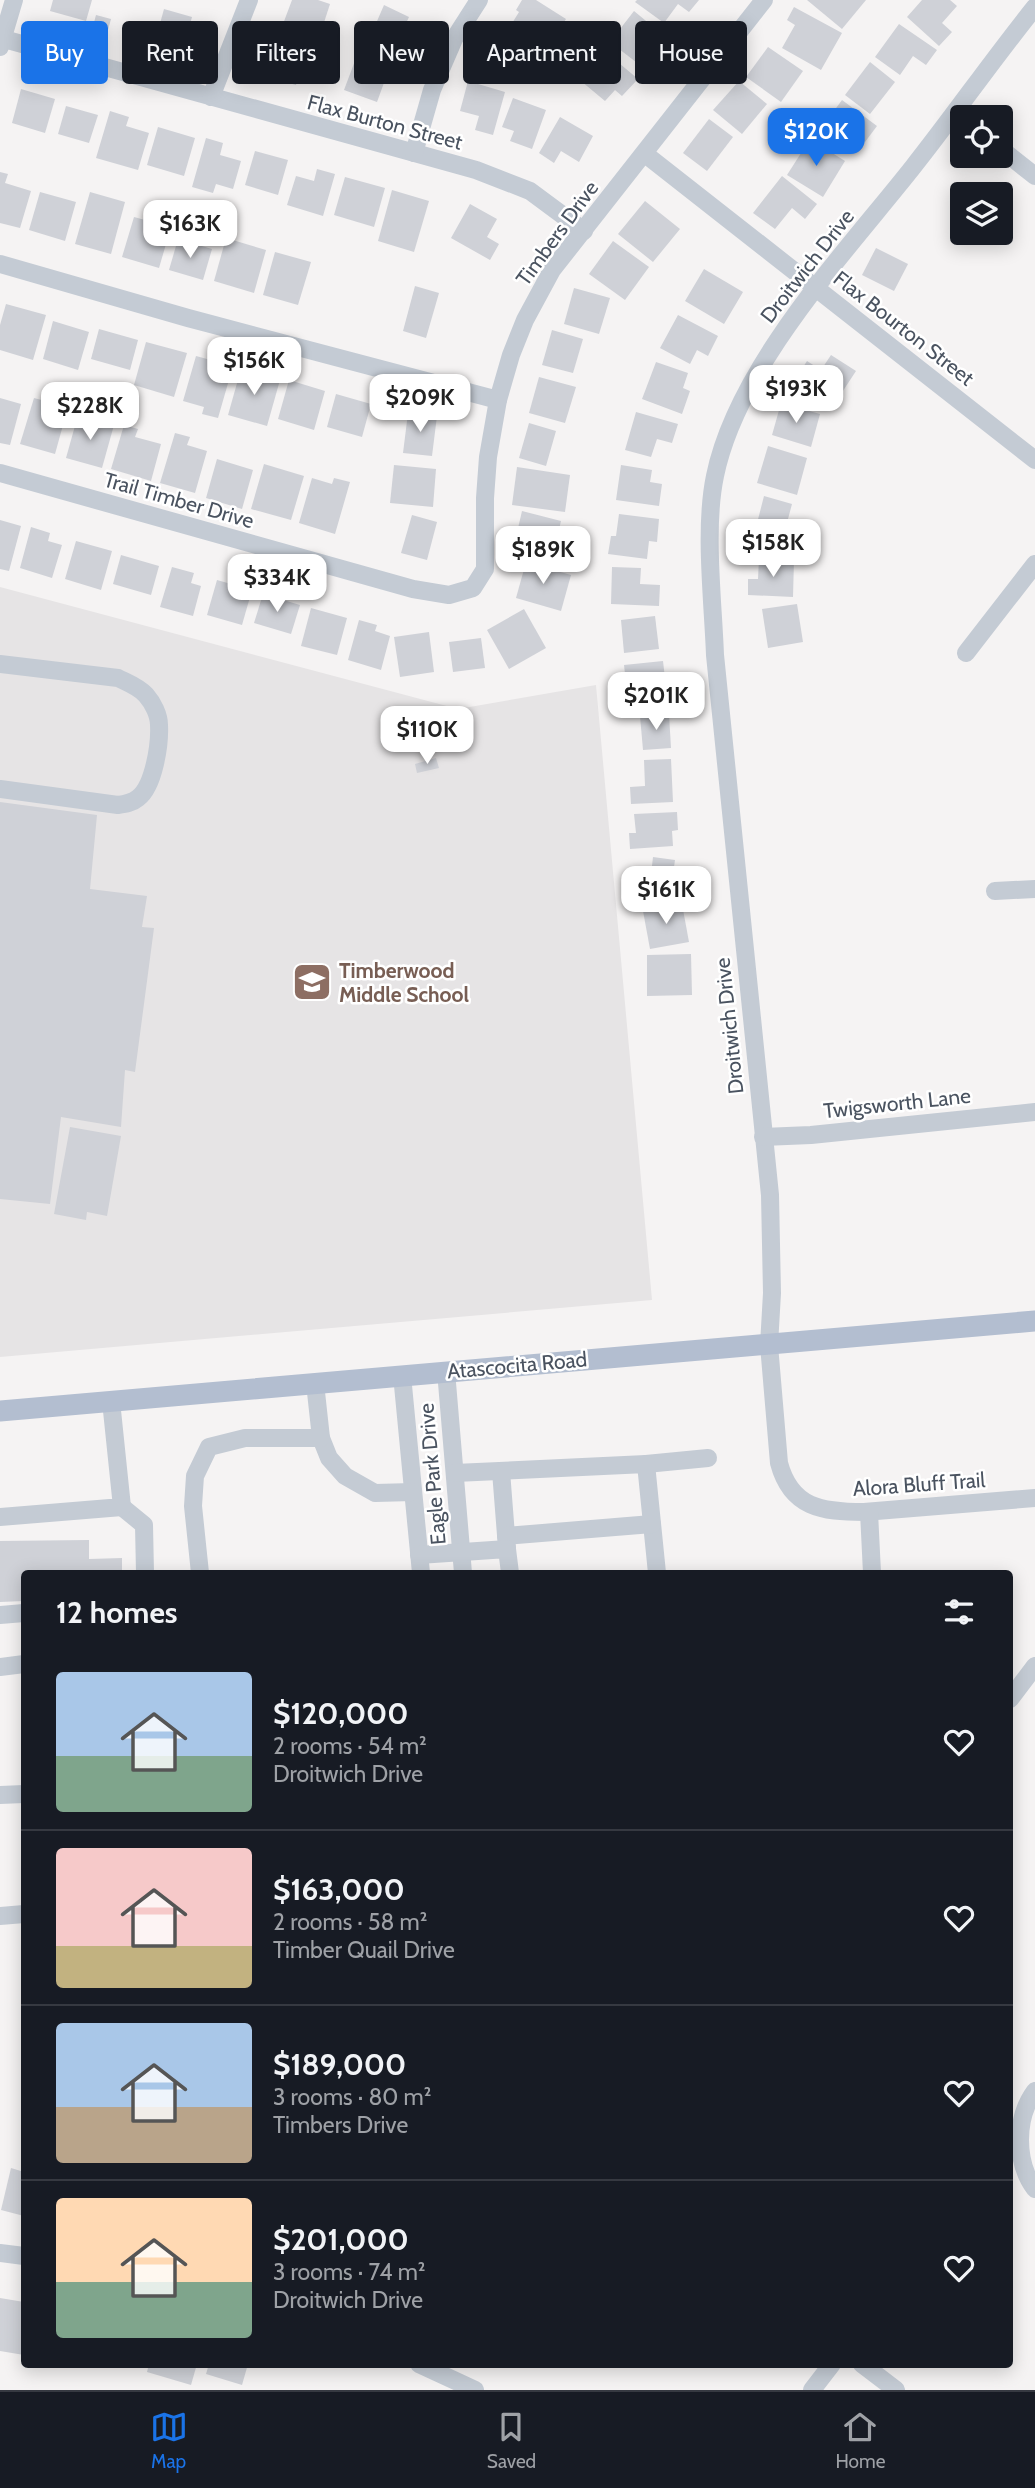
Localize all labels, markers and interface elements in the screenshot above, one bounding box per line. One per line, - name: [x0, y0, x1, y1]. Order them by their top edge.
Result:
- chip: Buy: [21, 21, 108, 84]
- chip: Rent: [122, 21, 218, 84]
- chip: Filters: [232, 21, 340, 84]
- chip: New: [354, 21, 449, 84]
- chip: Apartment: [463, 21, 621, 84]
- chip: House: [635, 21, 747, 84]
- street label: Flax Burton Street: [305, 89, 465, 155]
- map controls: [950, 105, 1013, 245]
- button: locate: [950, 105, 1013, 168]
- pin: $120K: [767, 108, 865, 168]
- text: $120K: [784, 117, 848, 145]
- street label: Timbers Drive: [511, 176, 604, 290]
- button: layers: [950, 182, 1013, 245]
- pin: $163K: [141, 201, 239, 260]
- street label: Droitwich Drive: [755, 204, 859, 328]
- text: $163K: [159, 209, 221, 237]
- street label: Flax Bourton Street: [829, 265, 979, 391]
- pin: $156K: [205, 338, 303, 397]
- text: $156K: [223, 346, 285, 374]
- pin: $193K: [747, 366, 845, 425]
- pin: $209K: [371, 374, 469, 434]
- text: $193K: [765, 374, 827, 402]
- pin: $228K: [41, 382, 139, 442]
- text: $209K: [385, 383, 455, 411]
- text: $228K: [57, 391, 123, 419]
- street label: Trail Timber Drive: [101, 467, 257, 533]
- pin: $158K: [724, 520, 822, 579]
- pin: $189K: [494, 526, 592, 586]
- text: $158K: [742, 528, 804, 556]
- text: $189K: [511, 535, 575, 563]
- pin: $334K: [228, 554, 326, 614]
- text: $334K: [244, 563, 310, 591]
- pin: $201K: [607, 672, 705, 732]
- text: $201K: [624, 681, 688, 709]
- pin: $110K: [378, 706, 476, 766]
- text: $110K: [397, 715, 457, 743]
- pin: $161K: [617, 866, 715, 926]
- text: $161K: [637, 875, 695, 903]
- street label: Droitwich Drive: [709, 956, 749, 1095]
- place label: Timberwood Middle School: [339, 958, 470, 1007]
- school or university icon: Timberwood Middle School: [291, 961, 333, 1003]
- street label: Twigsworth Lane: [822, 1083, 972, 1123]
- street label: Atascocita Road: [446, 1346, 588, 1384]
- street label: Eagle Park Drive: [413, 1402, 451, 1546]
- street label: Alora Bluff Trail: [852, 1467, 986, 1501]
- icon: filters: [940, 1593, 978, 1631]
- text: 12 homes: [56, 1594, 178, 1631]
- text: $120,000: [273, 1695, 408, 1732]
- icon: home: [112, 1700, 196, 1784]
- icon: heart: [940, 1723, 978, 1761]
- text: 2 rooms · 54 m²: [273, 1732, 427, 1760]
- text: Droitwich Drive: [273, 1760, 423, 1788]
- text: $163,000: [273, 1871, 405, 1908]
- icon: home: [112, 1876, 196, 1960]
- icon: heart: [940, 1899, 978, 1937]
- text: 2 rooms · 58 m²: [273, 1908, 427, 1936]
- text: Timber Quail Drive: [273, 1936, 455, 1964]
- text: $189,000: [273, 2046, 406, 2083]
- icon: home: [112, 2051, 196, 2135]
- icon: heart: [940, 2074, 978, 2112]
- text: 3 rooms · 80 m²: [273, 2083, 431, 2111]
- text: Timbers Drive: [273, 2111, 408, 2139]
- text: $201,000: [273, 2221, 409, 2258]
- icon: home: [112, 2226, 196, 2310]
- icon: heart: [940, 2249, 978, 2287]
- text: 3 rooms · 74 m²: [273, 2258, 425, 2286]
- text: Droitwich Drive: [273, 2286, 423, 2314]
- tab: Map: [150, 2408, 188, 2473]
- tab: Saved: [487, 2408, 536, 2473]
- tab: Home: [835, 2408, 885, 2473]

